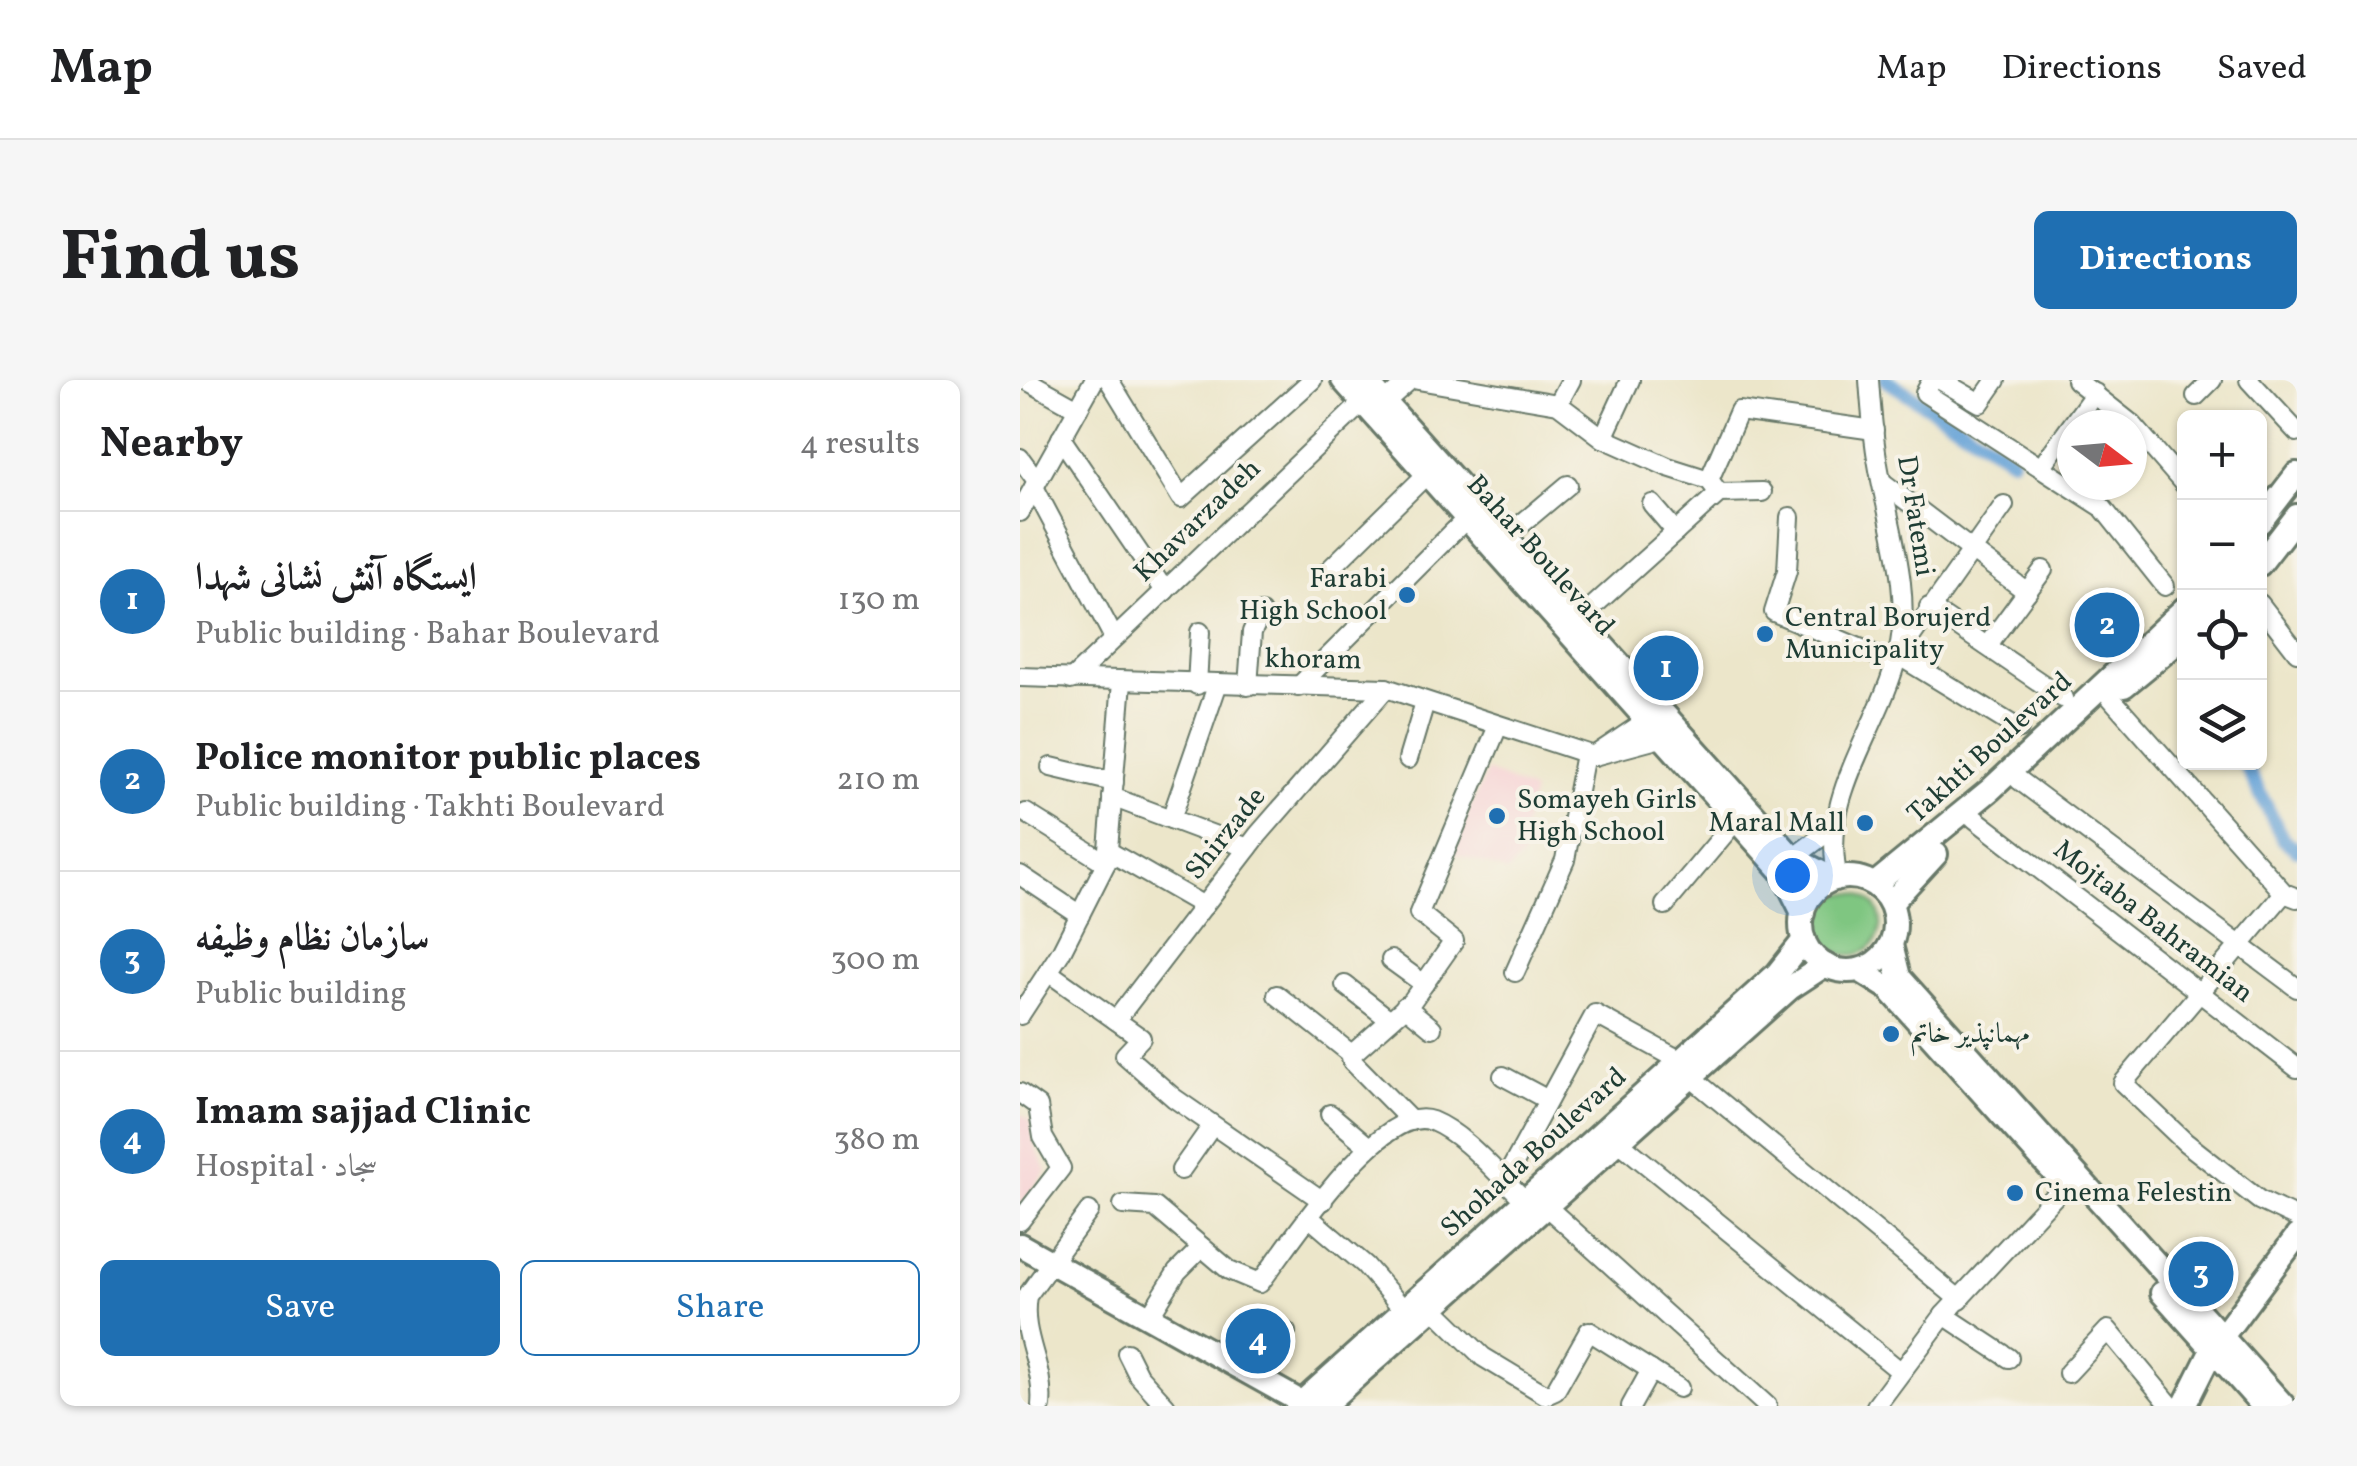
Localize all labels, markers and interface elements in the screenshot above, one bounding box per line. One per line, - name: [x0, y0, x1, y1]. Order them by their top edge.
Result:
- text: Map: [50, 36, 153, 103]
- text: Map: [1876, 45, 1947, 93]
- text: Directions: [2002, 45, 2162, 93]
- text: Saved: [2217, 45, 2307, 93]
- text: Find us: [60, 211, 300, 309]
- button: Directions: [2034, 211, 2297, 309]
- north arrow: [2057, 410, 2147, 500]
- map controls: [2177, 410, 2267, 770]
- button: +: [2177, 410, 2267, 500]
- text: Nearby: [100, 416, 243, 475]
- text: 4 results: [800, 423, 920, 467]
- street label: Khavarzadeh: [1126, 450, 1270, 592]
- street label: Dr Fatemi: [1886, 453, 1944, 579]
- street label: Bahar Boulevard: [1457, 467, 1623, 645]
- button: −: [2177, 500, 2267, 590]
- text: ایستگاه آتش نشانی شهدا: [195, 553, 477, 606]
- place label: Farabi High School: [1239, 560, 1387, 631]
- text: 1: [126, 579, 139, 623]
- text: 130 m: [838, 579, 920, 623]
- marker: Farabi High School: [1396, 584, 1418, 606]
- pin: 2: [2074, 588, 2140, 662]
- button: locate: [2177, 590, 2267, 680]
- place label: Central Borujerd Municipality: [1785, 599, 1991, 670]
- text: Public building · Bahar Boulevard: [195, 613, 660, 657]
- marker: Central Borujerd Municipality: [1754, 623, 1776, 645]
- pin: 1: [1634, 630, 1698, 706]
- street label: khoram: [1264, 640, 1362, 680]
- street label: Takhti Boulevard: [1899, 663, 2081, 833]
- button: layers: [2177, 680, 2267, 770]
- text: Police monitor public places: [195, 733, 701, 786]
- text: 2: [124, 759, 141, 803]
- text: 210 m: [836, 759, 920, 803]
- street label: Shirzade: [1176, 779, 1276, 889]
- place label: Somayeh Girls High School: [1517, 781, 1697, 852]
- text: Public building · Takhti Boulevard: [195, 786, 665, 830]
- place label: Maral Mall: [1709, 804, 1845, 843]
- marker: Somayeh Girls High School: [1486, 805, 1508, 827]
- marker: Maral Mall: [1854, 812, 1876, 834]
- street label: Mojtaba Bahramian: [2045, 831, 2261, 1013]
- your location: [1767, 850, 1818, 901]
- text: سازمان نظام وظیفه: [195, 913, 430, 966]
- text: 3: [124, 939, 141, 983]
- text: 300 m: [830, 939, 920, 983]
- text: Public building: [195, 973, 407, 1017]
- place label: مهمانپذیر خاتم: [1911, 1015, 2030, 1057]
- marker: مهمانپذیر خاتم: [1880, 1023, 1902, 1045]
- street label: Shohada Boulevard: [1432, 1059, 1636, 1247]
- text: Imam sajjad Clinic: [195, 1087, 531, 1140]
- text: 4: [123, 1119, 142, 1163]
- text: 380 m: [833, 1119, 920, 1163]
- text: Hospital · سجاد: [195, 1146, 378, 1190]
- place label: Cinema Felestin: [2035, 1174, 2232, 1213]
- marker: Cinema Felestin: [2004, 1182, 2026, 1204]
- pin: 3: [2168, 1236, 2234, 1312]
- button: Save: [100, 1260, 500, 1356]
- button: Share: [520, 1260, 920, 1356]
- pin: 4: [1226, 1304, 1290, 1378]

